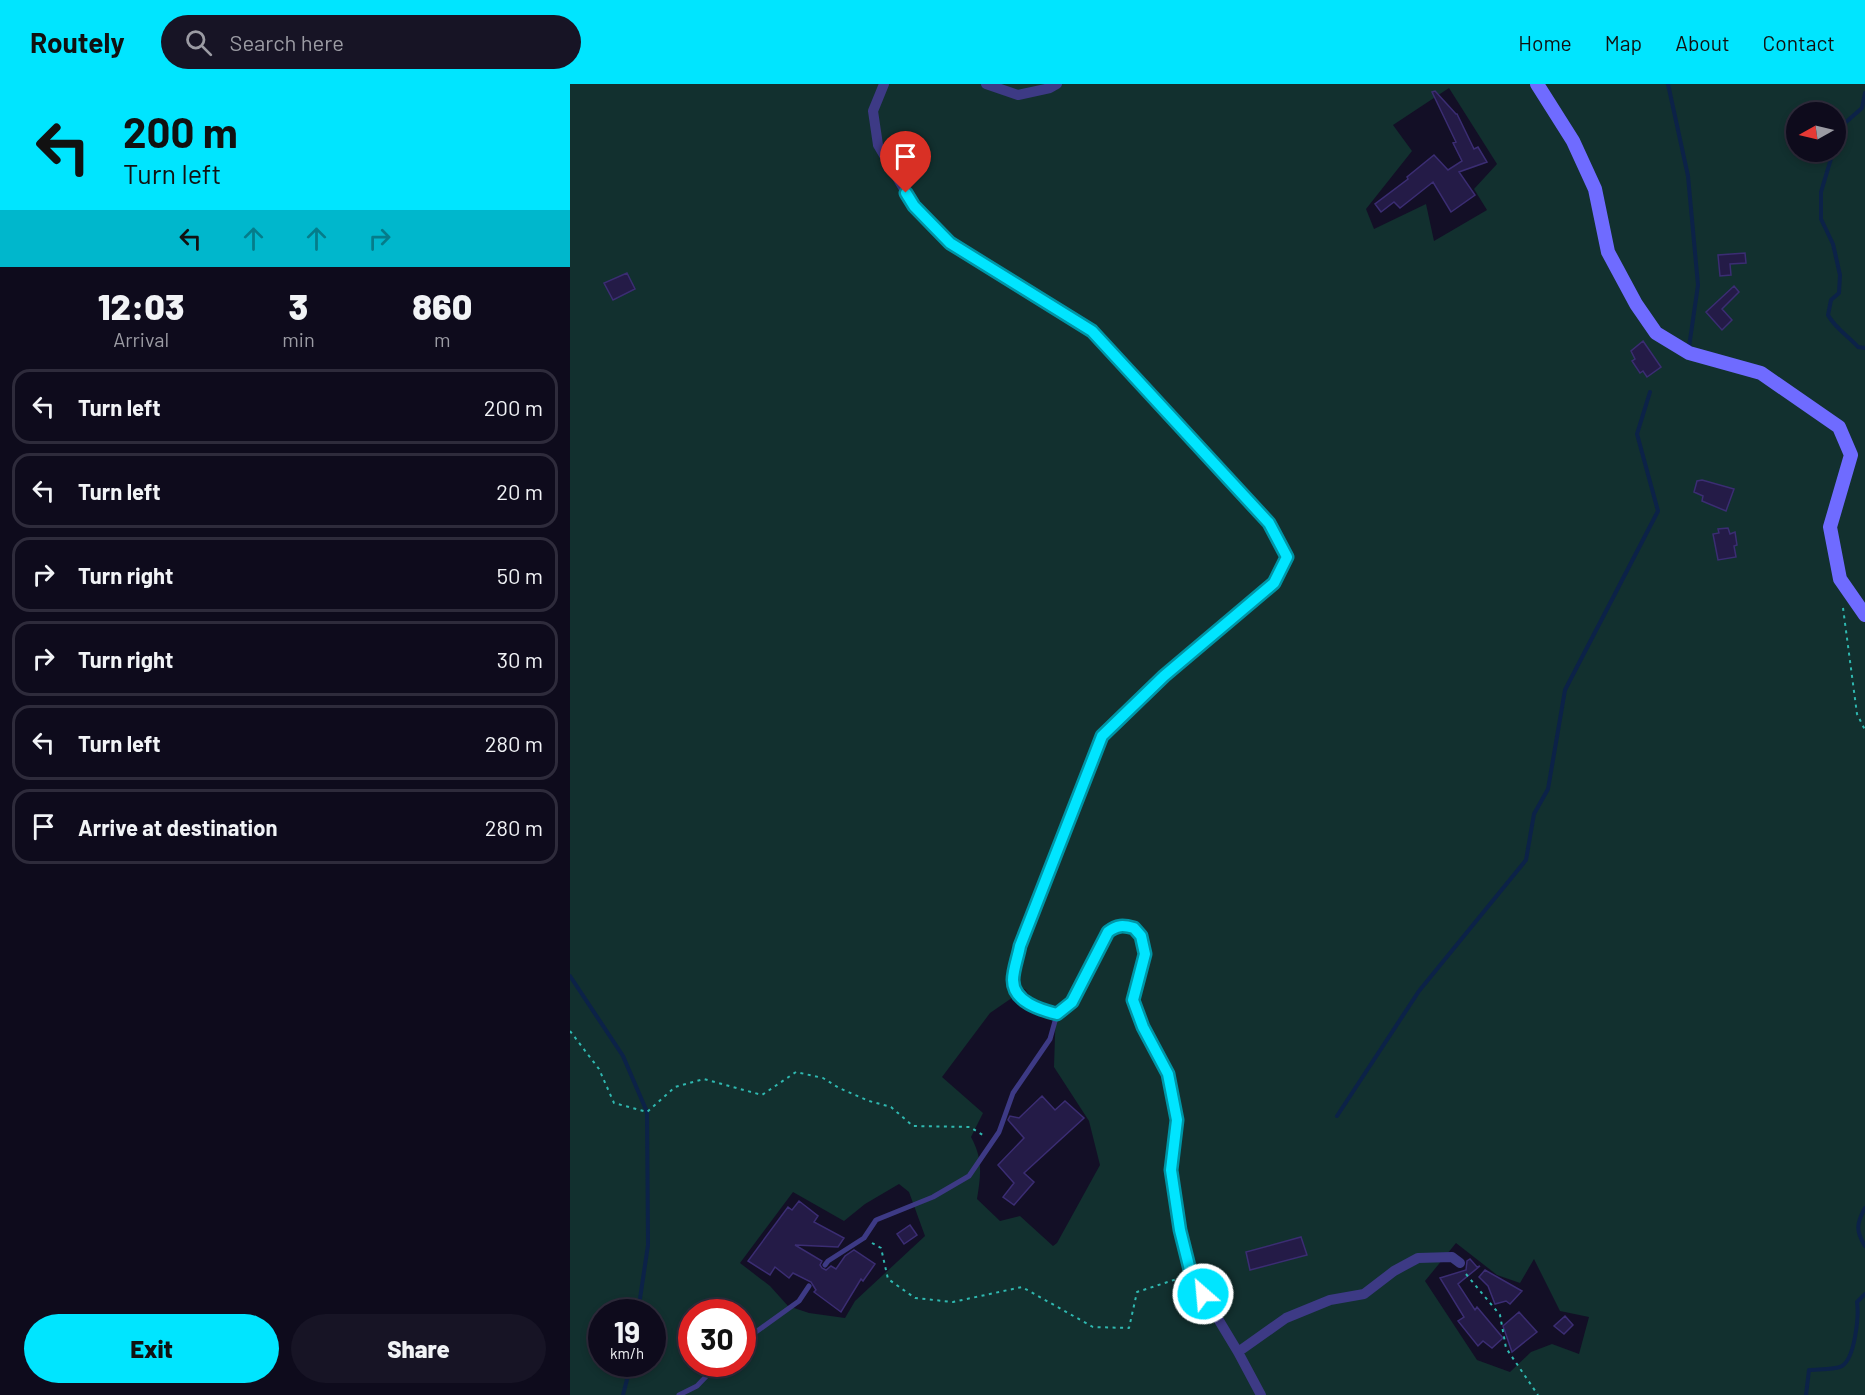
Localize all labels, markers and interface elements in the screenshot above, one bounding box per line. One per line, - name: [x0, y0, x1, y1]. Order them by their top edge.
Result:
- search box: [161, 15, 581, 69]
- text: Routely: [30, 25, 125, 59]
- icon: search: [182, 26, 215, 59]
- text: Search here: [230, 29, 344, 55]
- text: Home: [1518, 30, 1572, 55]
- text: Map: [1605, 30, 1642, 55]
- text: About: [1675, 30, 1730, 55]
- text: Contact: [1763, 30, 1835, 55]
- north arrow: [1786, 102, 1846, 162]
- map controls: [1786, 102, 1846, 162]
- text: 200 m: [123, 106, 238, 156]
- icon: left: [24, 108, 102, 186]
- pin: [880, 131, 931, 193]
- icon: arrive: [889, 140, 922, 173]
- text: Turn left: [123, 157, 221, 189]
- icon: left: [174, 222, 207, 255]
- icon: ahead: [237, 222, 270, 255]
- icon: ahead: [300, 222, 333, 255]
- icon: right: [363, 222, 396, 255]
- text: 12:03: [98, 284, 185, 327]
- text: 3: [289, 284, 308, 327]
- text: 860: [412, 284, 472, 327]
- text: Arrival: [113, 327, 169, 351]
- text: min: [282, 327, 315, 351]
- text: m: [434, 327, 451, 351]
- icon: left: [27, 390, 60, 423]
- text: Turn left: [78, 394, 161, 420]
- text: 200 m: [484, 394, 543, 420]
- icon: left: [27, 474, 60, 507]
- text: Turn left: [78, 478, 161, 504]
- text: 20 m: [496, 478, 543, 504]
- icon: right: [27, 558, 60, 591]
- text: Turn right: [78, 562, 173, 588]
- text: 50 m: [497, 562, 543, 588]
- icon: right: [27, 642, 60, 675]
- text: Turn right: [78, 646, 173, 672]
- text: 30 m: [497, 646, 543, 672]
- icon: left: [27, 726, 60, 759]
- text: Turn left: [78, 730, 161, 756]
- text: 280 m: [485, 730, 543, 756]
- icon: arrive: [27, 810, 60, 843]
- text: Arrive at destination: [78, 814, 277, 840]
- text: 280 m: [485, 814, 543, 840]
- position arrow: [1171, 1262, 1235, 1326]
- speed limit sign: 30: [678, 1299, 756, 1377]
- text: 19: [614, 1313, 640, 1349]
- button: Exit: [24, 1314, 279, 1383]
- button: Share: [291, 1314, 546, 1383]
- text: km/h: [610, 1344, 644, 1362]

